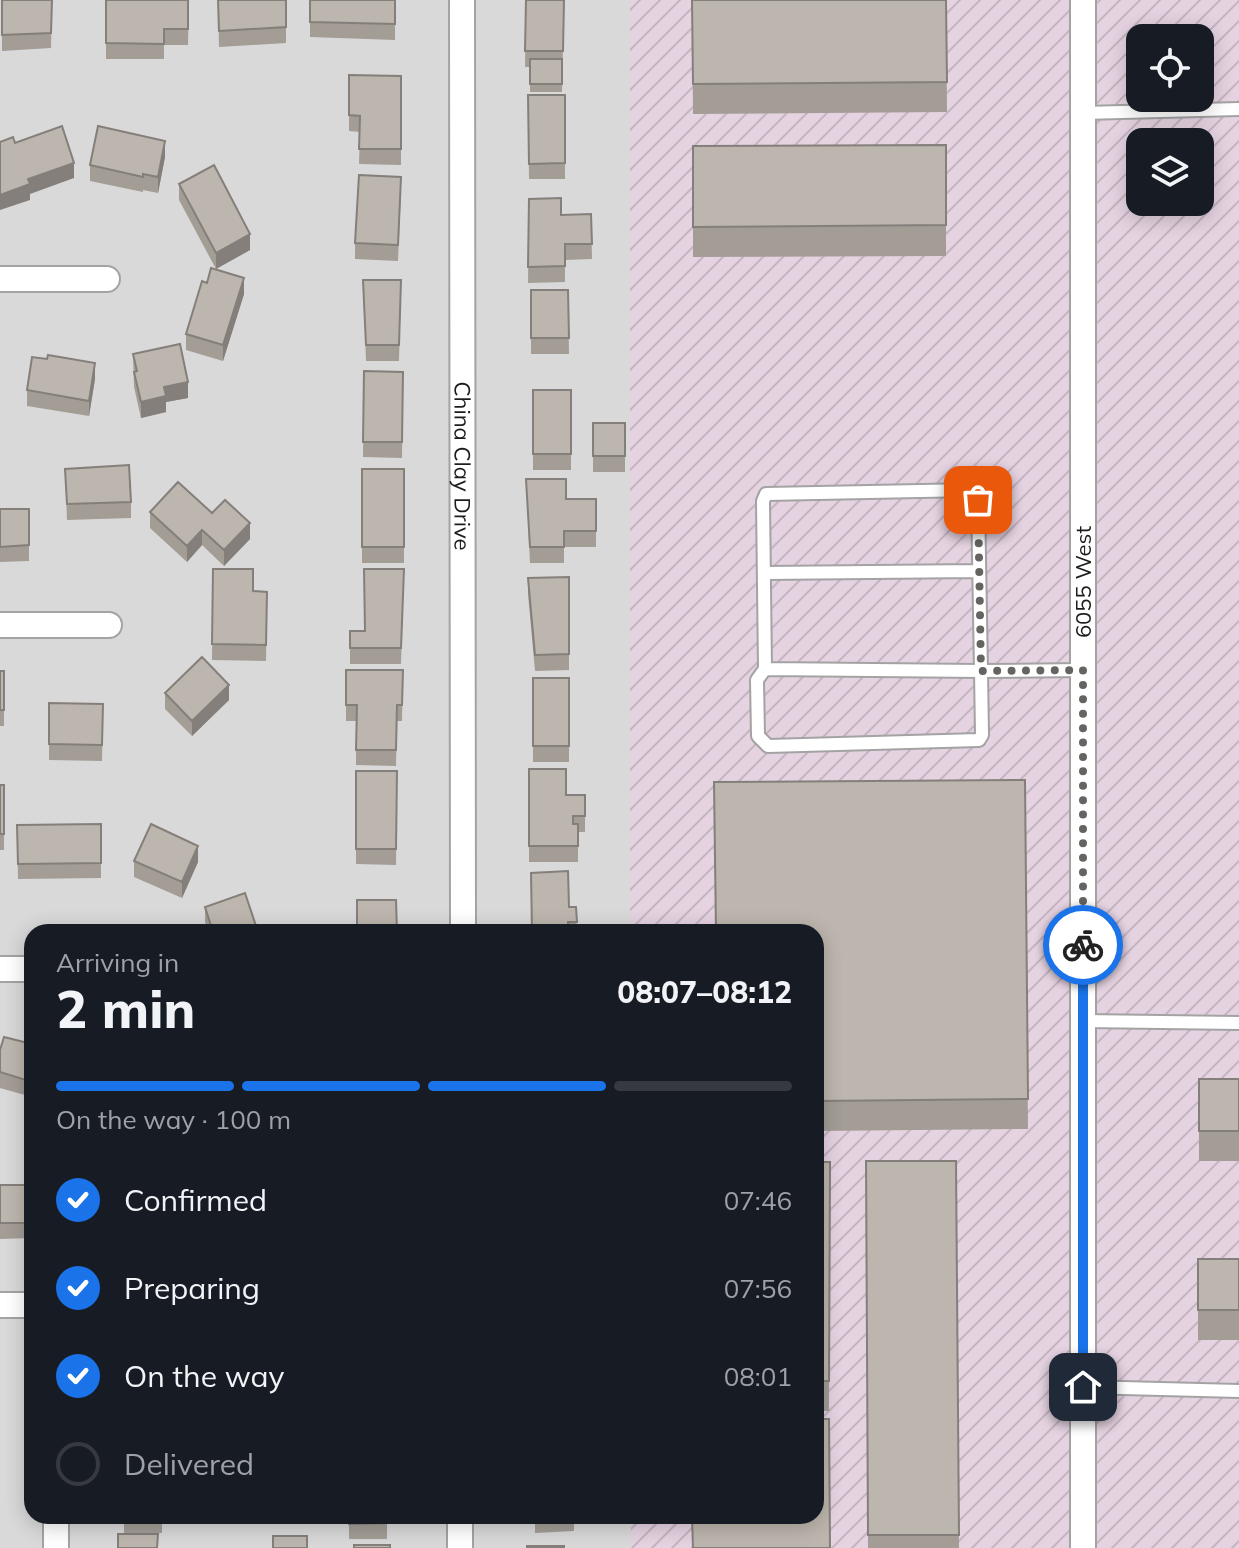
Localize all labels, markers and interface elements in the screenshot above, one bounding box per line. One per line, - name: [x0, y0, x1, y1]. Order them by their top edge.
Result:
- map controls: [1126, 24, 1214, 216]
- button: locate: [1126, 24, 1214, 112]
- button: layers: [1126, 128, 1214, 216]
- street label: China Clay Drive: [448, 381, 477, 551]
- pin: [944, 466, 1012, 534]
- icon: bag: [956, 478, 1000, 522]
- street label: 6055 West: [1069, 526, 1097, 638]
- courier: [1043, 905, 1123, 985]
- icon: bike: [1061, 923, 1105, 967]
- text: Arriving in: [56, 946, 179, 979]
- text: 08:07–08:12: [617, 973, 792, 1011]
- text: 2 min: [56, 976, 195, 1041]
- text: On the way · 100 m: [56, 1103, 291, 1136]
- icon: check: [56, 1178, 100, 1222]
- text: Confirmed: [124, 1181, 267, 1219]
- text: 07:46: [724, 1184, 792, 1217]
- icon: check: [56, 1266, 100, 1310]
- text: Preparing: [124, 1269, 260, 1307]
- text: 07:56: [724, 1272, 792, 1305]
- pin: [1049, 1353, 1117, 1421]
- icon: check: [56, 1354, 100, 1398]
- text: On the way: [124, 1357, 284, 1395]
- text: 08:01: [724, 1360, 792, 1393]
- icon: home: [1061, 1365, 1105, 1409]
- text: Delivered: [124, 1445, 254, 1483]

